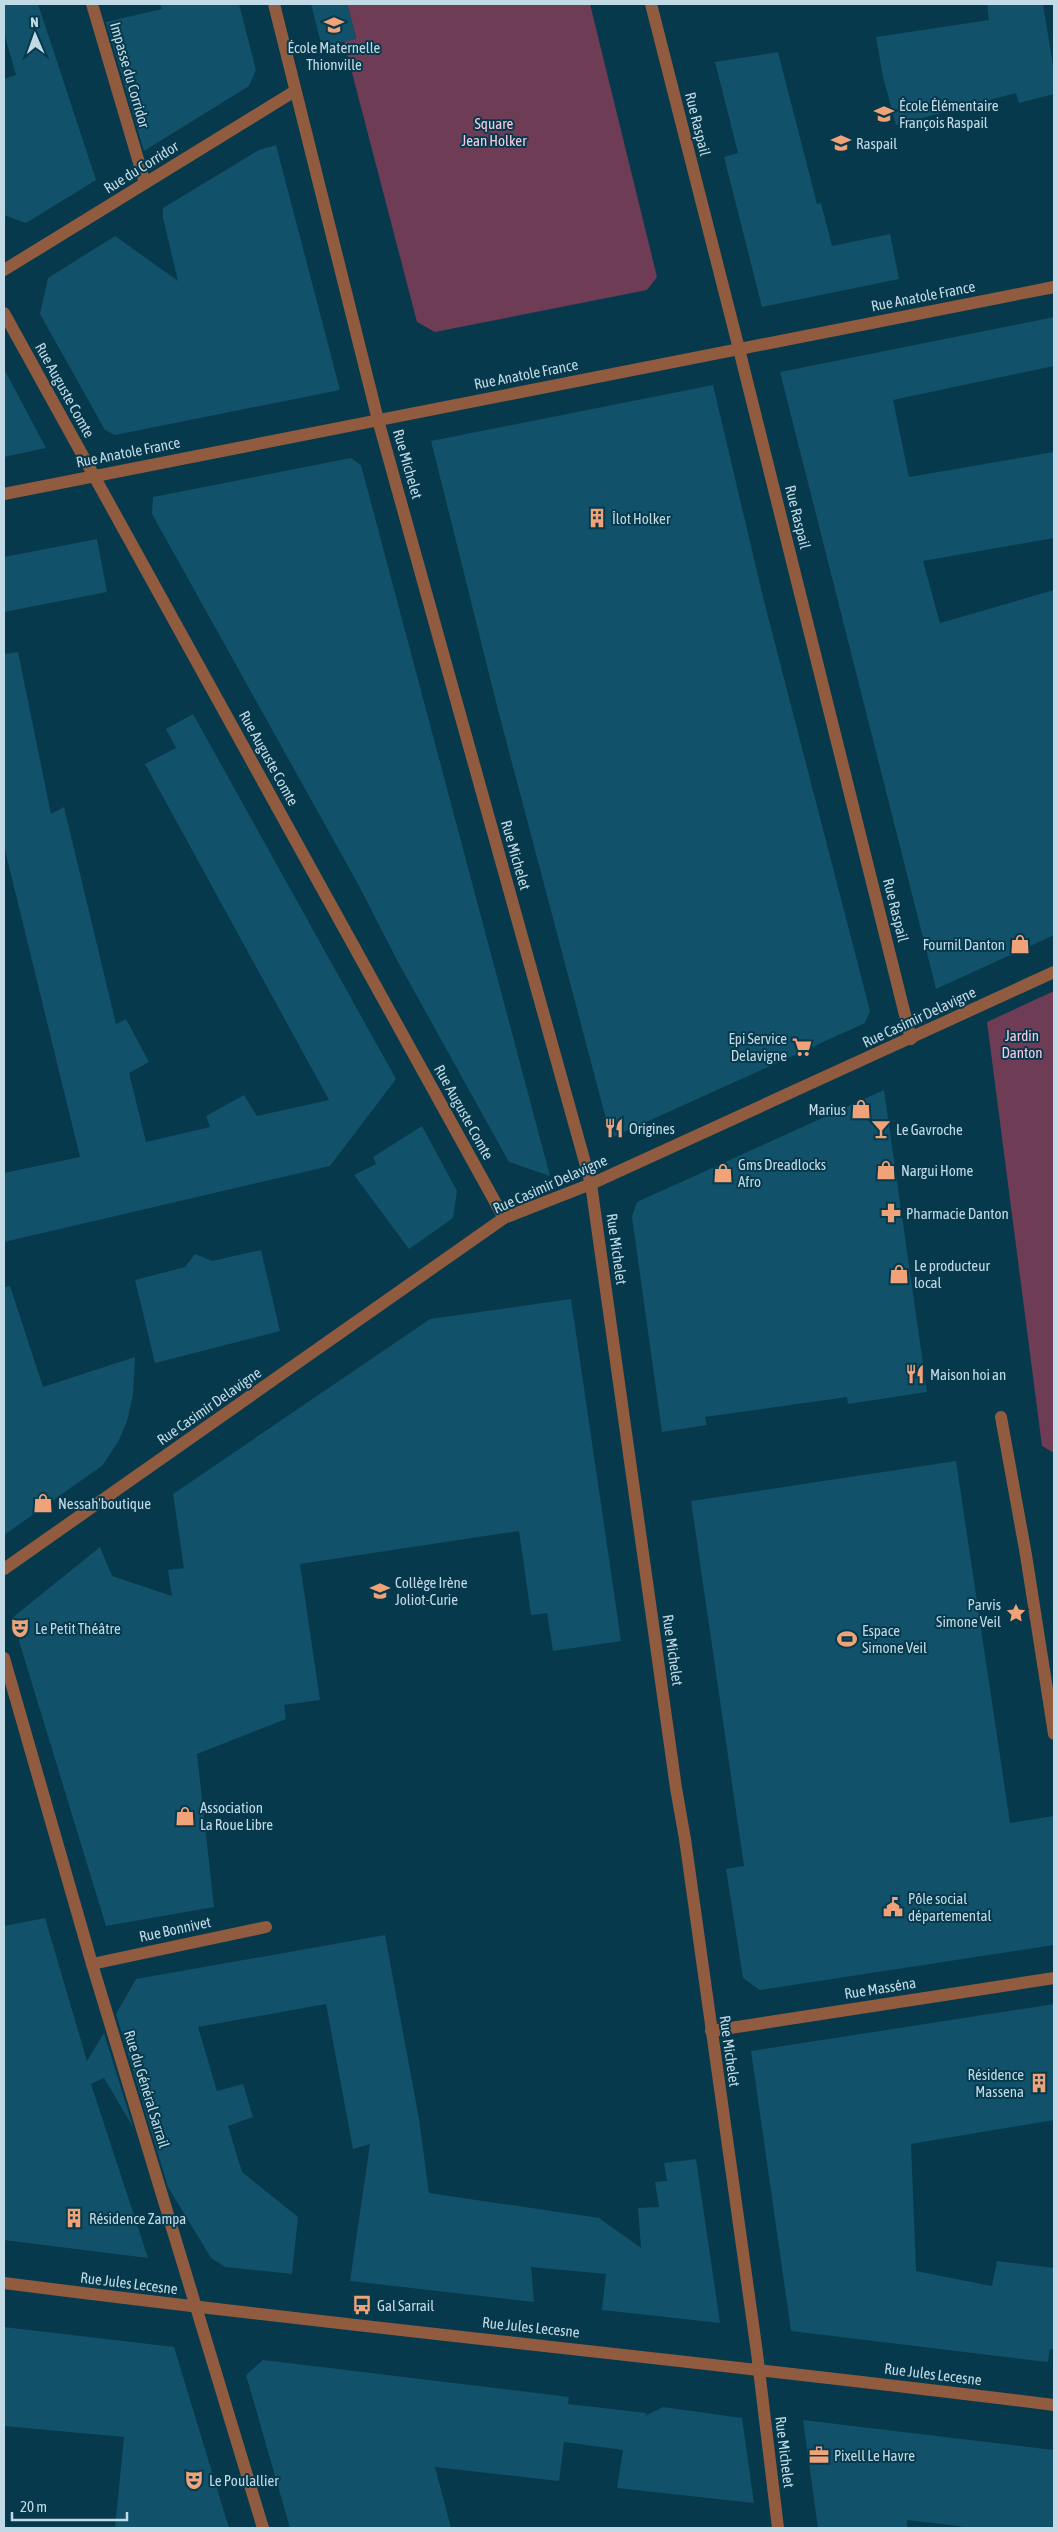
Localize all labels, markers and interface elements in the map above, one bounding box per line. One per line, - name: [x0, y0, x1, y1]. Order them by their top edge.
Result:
- north arrow: [10, 10, 60, 60]
- text: N: [30, 14, 39, 30]
- school or university icon: École Maternelle Thionville: [323, 14, 345, 36]
- street label: Impasse du Corridor: [107, 20, 153, 130]
- place label: École Maternelle Thionville: [288, 39, 381, 73]
- street label: Rue Raspail: [682, 90, 714, 158]
- place label: École Élémentaire François Raspail: [899, 97, 999, 131]
- school or university icon: École Élémentaire François Raspail: [873, 103, 895, 125]
- park label: Square Jean Holker: [461, 115, 527, 149]
- school or university icon: Raspail: [830, 132, 852, 154]
- place label: Raspail: [856, 135, 897, 152]
- street label: Rue du Corridor: [101, 137, 182, 197]
- street label: Rue Anatole France: [870, 278, 977, 314]
- street label: Rue Auguste Comte: [32, 340, 98, 441]
- street label: Rue Anatole France: [473, 356, 580, 392]
- street label: Rue Michelet: [390, 427, 426, 501]
- street label: Rue Anatole France: [75, 434, 182, 470]
- street label: Rue Raspail: [782, 483, 814, 551]
- building icon: Îlot Holker: [586, 507, 608, 529]
- place label: Îlot Holker: [612, 510, 671, 527]
- street label: Rue Auguste Comte: [236, 708, 302, 809]
- street label: Rue Michelet: [498, 818, 534, 892]
- street label: Rue Raspail: [880, 876, 912, 944]
- shop icon: Fournil Danton: [1009, 933, 1031, 955]
- place label: Fournil Danton: [923, 936, 1005, 953]
- street label: Rue Casimir Delavigne: [860, 983, 979, 1051]
- park label: Jardin Danton: [1001, 1027, 1043, 1061]
- place label: Epi Service Delavigne: [728, 1030, 787, 1064]
- supermarket icon: Epi Service Delavigne: [791, 1036, 813, 1058]
- street label: Rue Auguste Comte: [431, 1062, 497, 1163]
- shop icon: Marius: [850, 1098, 872, 1120]
- place label: Marius: [809, 1101, 846, 1118]
- restaurant icon: Origines: [603, 1117, 625, 1139]
- bar icon: Le Gavroche: [870, 1118, 892, 1140]
- place label: Origines: [629, 1120, 675, 1137]
- place label: Le Gavroche: [896, 1121, 963, 1138]
- street label: Rue Casimir Delavigne: [490, 1151, 610, 1217]
- place label: Gms Dreadlocks Afro: [738, 1156, 826, 1190]
- shop icon: Nargui Home: [875, 1159, 897, 1181]
- shop icon: Gms Dreadlocks Afro: [712, 1162, 734, 1184]
- place label: Nargui Home: [901, 1162, 974, 1179]
- pharmacy icon: Pharmacie Danton: [880, 1202, 902, 1224]
- place label: Pharmacie Danton: [906, 1205, 1009, 1222]
- street label: Rue Michelet: [604, 1212, 630, 1286]
- place label: Le producteur local: [914, 1257, 990, 1291]
- shop icon: Le producteur local: [888, 1263, 910, 1285]
- restaurant icon: Maison hoi an: [904, 1363, 926, 1385]
- street label: Rue Casimir Delavigne: [154, 1364, 264, 1448]
- place label: Maison hoi an: [930, 1366, 1006, 1383]
- shop icon: Nessah'boutique: [32, 1492, 54, 1514]
- place label: Nessah'boutique: [58, 1495, 151, 1512]
- place label: Collège Irène Joliot-Curie: [395, 1574, 468, 1608]
- school or university icon: Collège Irène Joliot-Curie: [369, 1580, 391, 1602]
- place label: Parvis Simone Veil: [936, 1596, 1001, 1630]
- place icon: Parvis Simone Veil: [1005, 1602, 1027, 1624]
- street label: Rue Michelet: [660, 1613, 686, 1687]
- theatre icon: Le Petit Théâtre: [9, 1617, 31, 1639]
- place label: Le Petit Théâtre: [35, 1620, 121, 1637]
- place label: Espace Simone Veil: [862, 1622, 927, 1656]
- sports icon: Espace Simone Veil: [836, 1628, 858, 1650]
- place label: Association La Roue Libre: [200, 1799, 273, 1833]
- shop icon: Association La Roue Libre: [174, 1805, 196, 1827]
- place label: Pôle social départemental: [908, 1890, 991, 1924]
- public building icon: Pôle social départemental: [882, 1896, 904, 1918]
- street label: Rue Bonnivet: [138, 1913, 212, 1945]
- street label: Rue Masséna: [843, 1974, 917, 2002]
- street label: Rue Michelet: [717, 2014, 743, 2088]
- street label: Rue du Général Sarrail: [121, 2028, 173, 2150]
- place label: Résidence Massena: [967, 2066, 1024, 2100]
- building icon: Résidence Massena: [1028, 2072, 1050, 2094]
- building icon: Résidence Zampa: [63, 2207, 85, 2229]
- place label: Résidence Zampa: [89, 2210, 186, 2227]
- street label: Rue Jules Lecesne: [79, 2269, 179, 2297]
- bus stop icon: Gal Sarrail: [351, 2294, 373, 2316]
- place label: Gal Sarrail: [377, 2297, 434, 2314]
- street label: Rue Jules Lecesne: [481, 2313, 581, 2341]
- street label: Rue Jules Lecesne: [883, 2360, 983, 2388]
- street label: Rue Michelet: [772, 2415, 798, 2489]
- office icon: Pixell Le Havre: [808, 2444, 830, 2466]
- place label: Pixell Le Havre: [834, 2447, 915, 2464]
- theatre icon: Le Poulallier: [183, 2469, 205, 2491]
- place label: Le Poulallier: [209, 2472, 279, 2489]
- scale bar: [12, 2490, 128, 2522]
- text: 20 m: [20, 2498, 47, 2515]

